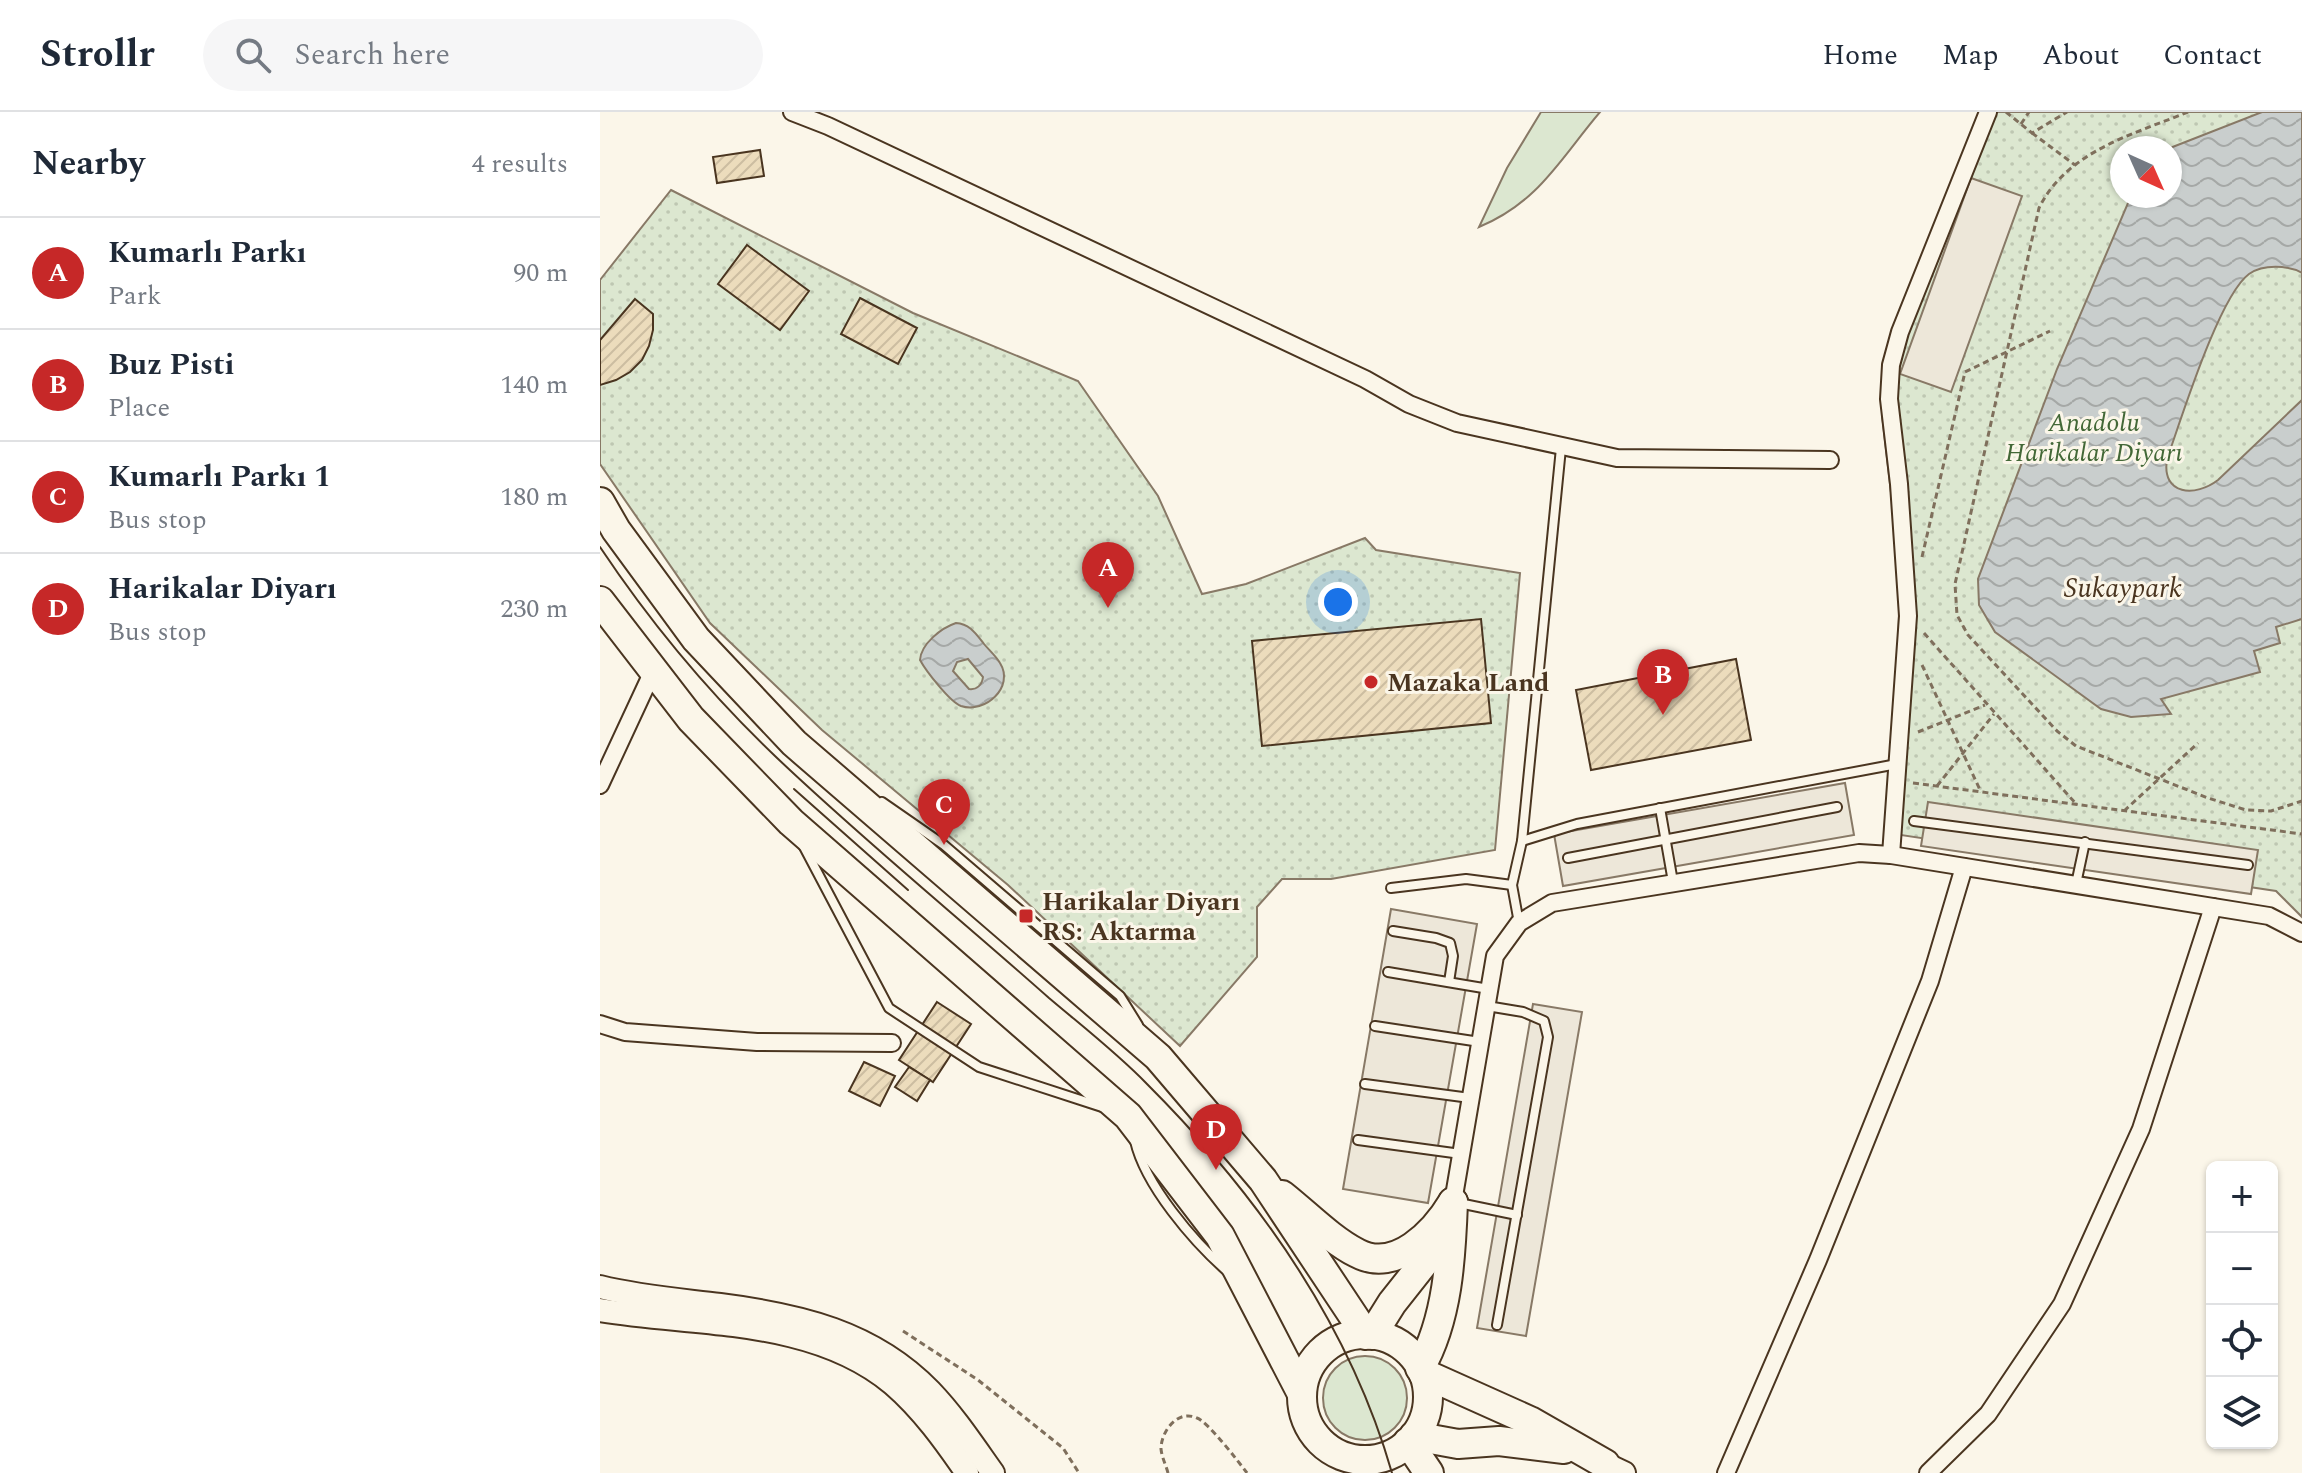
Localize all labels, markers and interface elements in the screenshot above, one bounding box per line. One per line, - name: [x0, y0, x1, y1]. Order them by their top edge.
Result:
- search box: [203, 19, 763, 91]
- text: Strollr: [40, 26, 155, 84]
- text: Search here: [295, 32, 450, 78]
- icon: search: [231, 33, 275, 77]
- text: Home: [1822, 34, 1898, 77]
- text: Map: [1942, 34, 1998, 77]
- text: About: [2042, 34, 2119, 77]
- text: Contact: [2163, 34, 2262, 77]
- north arrow: [2110, 136, 2182, 208]
- text: Nearby: [32, 138, 145, 190]
- text: 4 results: [472, 144, 568, 184]
- text: Kumarlı Parkı: [108, 230, 307, 276]
- text: A: [48, 253, 68, 293]
- text: 90 m: [513, 253, 568, 293]
- text: Park: [108, 276, 162, 316]
- text: Buz Pisti: [108, 342, 235, 388]
- text: B: [49, 365, 67, 405]
- text: 140 m: [500, 365, 568, 405]
- text: Place: [108, 388, 170, 428]
- park label: Anadolu Harikalar Diyarı: [2005, 403, 2183, 473]
- text: Kumarlı Parkı 1: [108, 454, 331, 500]
- text: C: [49, 477, 67, 517]
- text: 180 m: [500, 477, 568, 517]
- text: Bus stop: [108, 500, 206, 540]
- pin: A: [1082, 542, 1134, 608]
- text: Harikalar Diyarı: [108, 566, 337, 612]
- water label: Sukaypark: [2064, 567, 2182, 610]
- your location: [1318, 582, 1358, 622]
- text: D: [48, 589, 68, 629]
- text: 230 m: [500, 589, 568, 629]
- text: Bus stop: [108, 612, 206, 652]
- pin: B: [1637, 649, 1689, 715]
- place label: Mazaka Land: [1387, 663, 1549, 703]
- marker: Mazaka Land: [1362, 673, 1380, 691]
- pin: C: [918, 779, 970, 845]
- place label: Harikalar Diyarı RS: Aktarma: [1042, 882, 1240, 952]
- marker: Harikalar Diyarı RS: Aktarma: [1017, 907, 1035, 925]
- pin: D: [1190, 1104, 1242, 1170]
- map controls: [2206, 1161, 2278, 1449]
- button: +: [2206, 1161, 2278, 1233]
- button: −: [2206, 1233, 2278, 1305]
- button: locate: [2206, 1305, 2278, 1377]
- button: layers: [2206, 1377, 2278, 1449]

